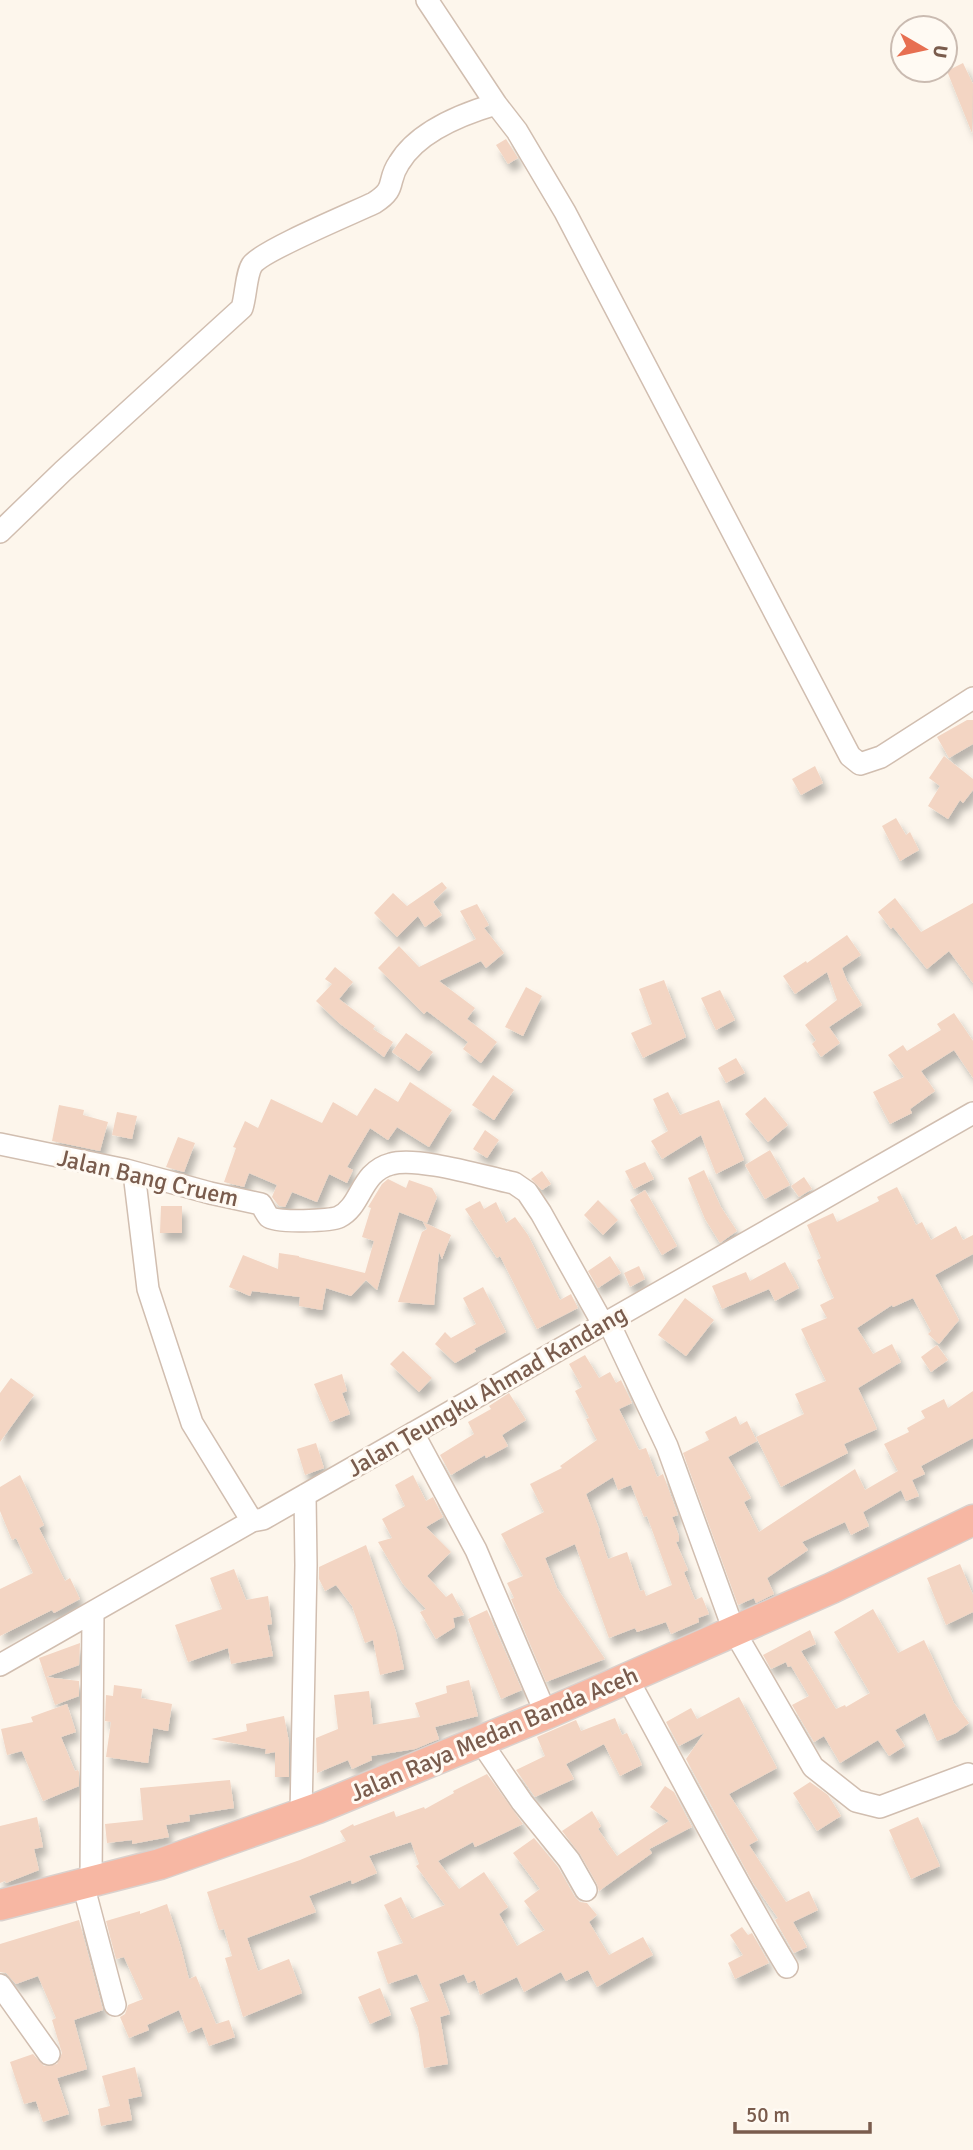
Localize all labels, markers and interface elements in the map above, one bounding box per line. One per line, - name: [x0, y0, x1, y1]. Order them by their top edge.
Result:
- north arrow: [889, 14, 959, 84]
- text: U: [927, 43, 953, 60]
- street label: Jalan Bang Cruem: [54, 1143, 242, 1213]
- street label: Jalan Teungku Ahmad Kandang: [342, 1299, 632, 1483]
- street label: Jalan Raya Medan Banda Aceh: [346, 1660, 642, 1808]
- scale bar: [735, 2090, 870, 2134]
- text: 50 m: [746, 2102, 790, 2128]

